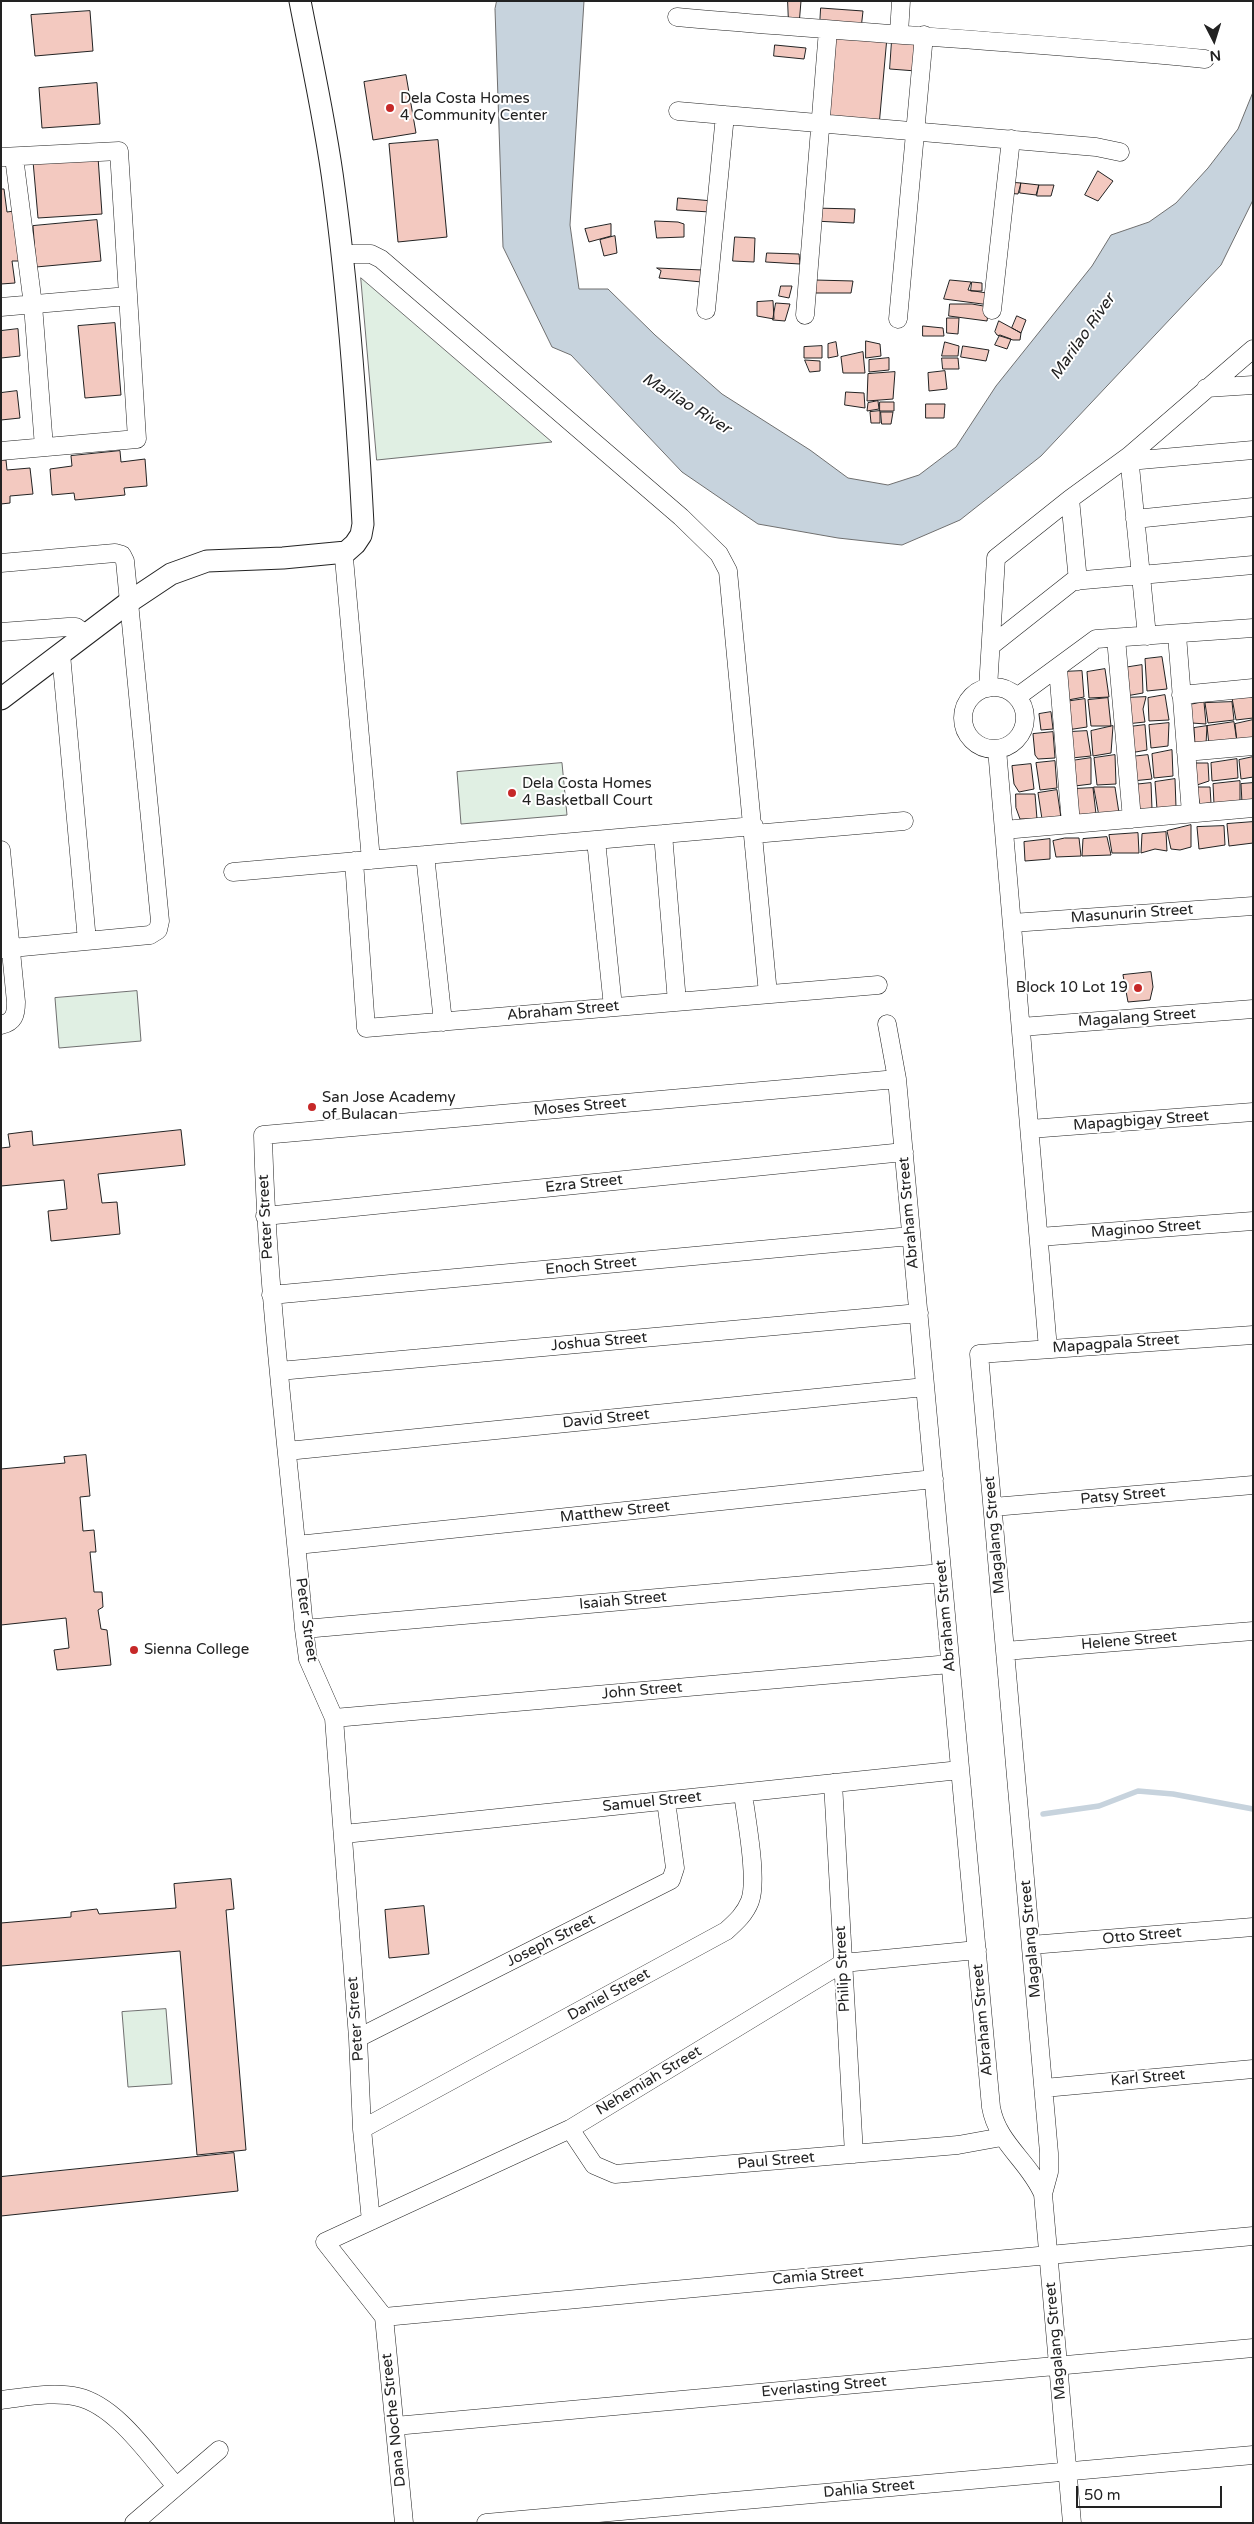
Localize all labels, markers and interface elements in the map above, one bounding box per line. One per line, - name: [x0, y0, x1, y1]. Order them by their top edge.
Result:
- north arrow: [1189, 15, 1239, 65]
- text: N: [1209, 46, 1222, 64]
- place label: Dela Costa Homes 4 Community Center: [400, 90, 547, 125]
- marker: Dela Costa Homes 4 Community Center: [384, 102, 396, 114]
- water label: Marilao River: [1046, 290, 1120, 384]
- water label: Marilao River: [638, 369, 734, 439]
- place label: Dela Costa Homes 4 Basketball Court: [522, 775, 653, 810]
- marker: Dela Costa Homes 4 Basketball Court: [506, 787, 518, 799]
- street label: Masunurin Street: [1070, 901, 1194, 927]
- place label: Block 10 Lot 19: [1016, 979, 1128, 997]
- marker: Block 10 Lot 19: [1132, 982, 1144, 994]
- street label: Abraham Street: [506, 997, 620, 1025]
- street label: Magalang Street: [1077, 1005, 1197, 1031]
- place label: San Jose Academy of Bulacan: [322, 1089, 455, 1124]
- street label: Moses Street: [533, 1094, 627, 1120]
- marker: San Jose Academy of Bulacan: [306, 1101, 318, 1113]
- street label: Mapagbigay Street: [1073, 1107, 1209, 1135]
- street label: Abraham Street: [895, 1156, 923, 1270]
- street label: Ezra Street: [544, 1171, 624, 1197]
- street label: Peter Street: [255, 1174, 277, 1260]
- street label: Maginoo Street: [1090, 1216, 1202, 1242]
- street label: Enoch Street: [545, 1253, 637, 1279]
- street label: Joshua Street: [550, 1329, 648, 1355]
- street label: Mapagpala Street: [1052, 1331, 1180, 1357]
- street label: David Street: [562, 1405, 650, 1433]
- street label: Magalang Street: [981, 1475, 1009, 1595]
- street label: Patsy Street: [1080, 1483, 1166, 1509]
- street label: Matthew Street: [559, 1497, 671, 1527]
- street label: Abraham Street: [932, 1559, 960, 1673]
- street label: Peter Street: [291, 1577, 321, 1663]
- street label: Isaiah Street: [578, 1588, 668, 1614]
- street label: Helene Street: [1080, 1628, 1178, 1654]
- place label: Sienna College: [144, 1641, 249, 1659]
- marker: Sienna College: [128, 1644, 140, 1656]
- street label: John Street: [601, 1678, 683, 1704]
- street label: Samuel Street: [602, 1788, 702, 1816]
- street label: Magalang Street: [1017, 1879, 1045, 1999]
- street label: Joseph Street: [504, 1911, 598, 1971]
- street label: Otto Street: [1102, 1924, 1182, 1948]
- street label: Philip Street: [832, 1925, 854, 2013]
- street label: Abraham Street: [969, 1963, 997, 2077]
- street label: Daniel Street: [565, 1965, 653, 2025]
- street label: Peter Street: [344, 1976, 368, 2062]
- street label: Nehemiah Street: [593, 2042, 705, 2120]
- street label: Karl Street: [1110, 2066, 1186, 2090]
- street label: Paul Street: [737, 2149, 815, 2173]
- street label: Camia Street: [772, 2263, 864, 2289]
- street label: Magalang Street: [1042, 2281, 1070, 2401]
- street label: Dana Noche Street: [378, 2352, 410, 2488]
- street label: Everlasting Street: [761, 2373, 887, 2401]
- street label: Dahlia Street: [823, 2476, 915, 2502]
- scale bar: [1079, 2476, 1225, 2508]
- text: 50 m: [1084, 2486, 1121, 2504]

